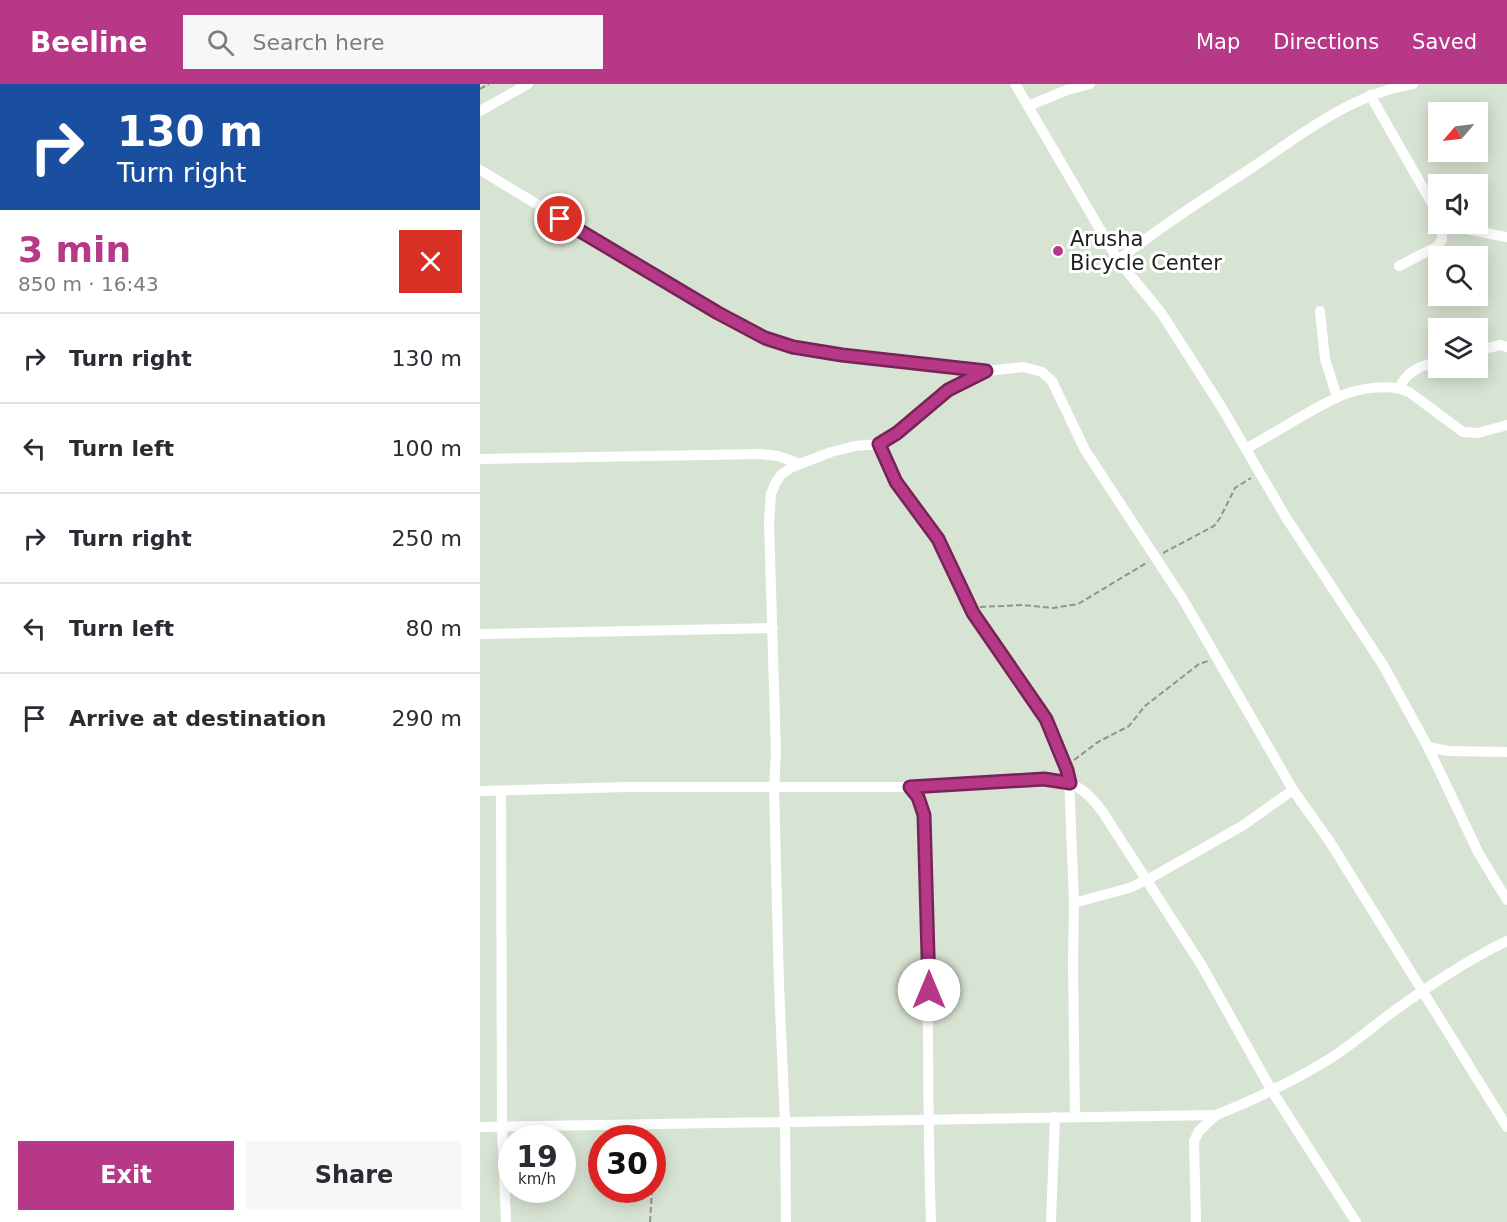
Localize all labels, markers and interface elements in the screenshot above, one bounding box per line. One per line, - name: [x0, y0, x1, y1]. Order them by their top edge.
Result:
- search box: [183, 15, 603, 69]
- text: Beeline: [30, 26, 147, 59]
- icon: search: [204, 26, 237, 59]
- text: Search here: [252, 30, 385, 55]
- text: Map: [1196, 30, 1240, 54]
- text: Directions: [1273, 30, 1379, 54]
- text: Saved: [1412, 30, 1477, 54]
- north arrow: [1428, 102, 1488, 162]
- map controls: [1428, 102, 1488, 378]
- text: 130 m: [117, 107, 263, 156]
- icon: right: [18, 108, 96, 186]
- text: Turn right: [117, 157, 246, 188]
- button: sound: [1428, 174, 1488, 234]
- pin: [534, 193, 585, 244]
- icon: arrive: [543, 202, 576, 235]
- place label: Arusha Bicycle Center: [1070, 227, 1222, 275]
- text: 3 min: [18, 229, 131, 270]
- button: close: [399, 230, 462, 293]
- marker: Arusha Bicycle Center: [1051, 244, 1065, 258]
- button: search: [1428, 246, 1488, 306]
- text: 850 m · 16:43: [18, 272, 159, 296]
- button: layers: [1428, 318, 1488, 378]
- icon: right: [18, 342, 51, 375]
- text: Turn right: [69, 346, 192, 371]
- text: 130 m: [392, 346, 462, 371]
- icon: left: [18, 432, 51, 465]
- text: Turn left: [69, 436, 174, 461]
- text: 100 m: [392, 436, 462, 461]
- icon: right: [18, 522, 51, 555]
- text: Turn right: [69, 526, 192, 551]
- text: 250 m: [392, 526, 462, 551]
- icon: left: [18, 612, 51, 645]
- text: Turn left: [69, 616, 174, 641]
- text: 80 m: [406, 616, 462, 641]
- icon: arrive: [18, 702, 51, 735]
- text: Arrive at destination: [69, 706, 326, 731]
- text: 290 m: [392, 706, 462, 731]
- position arrow: [897, 958, 961, 1022]
- speed limit sign: 30: [588, 1125, 666, 1203]
- text: 19: [516, 1139, 558, 1174]
- button: Exit: [18, 1141, 234, 1210]
- button: Share: [246, 1141, 462, 1210]
- text: km/h: [518, 1170, 556, 1188]

